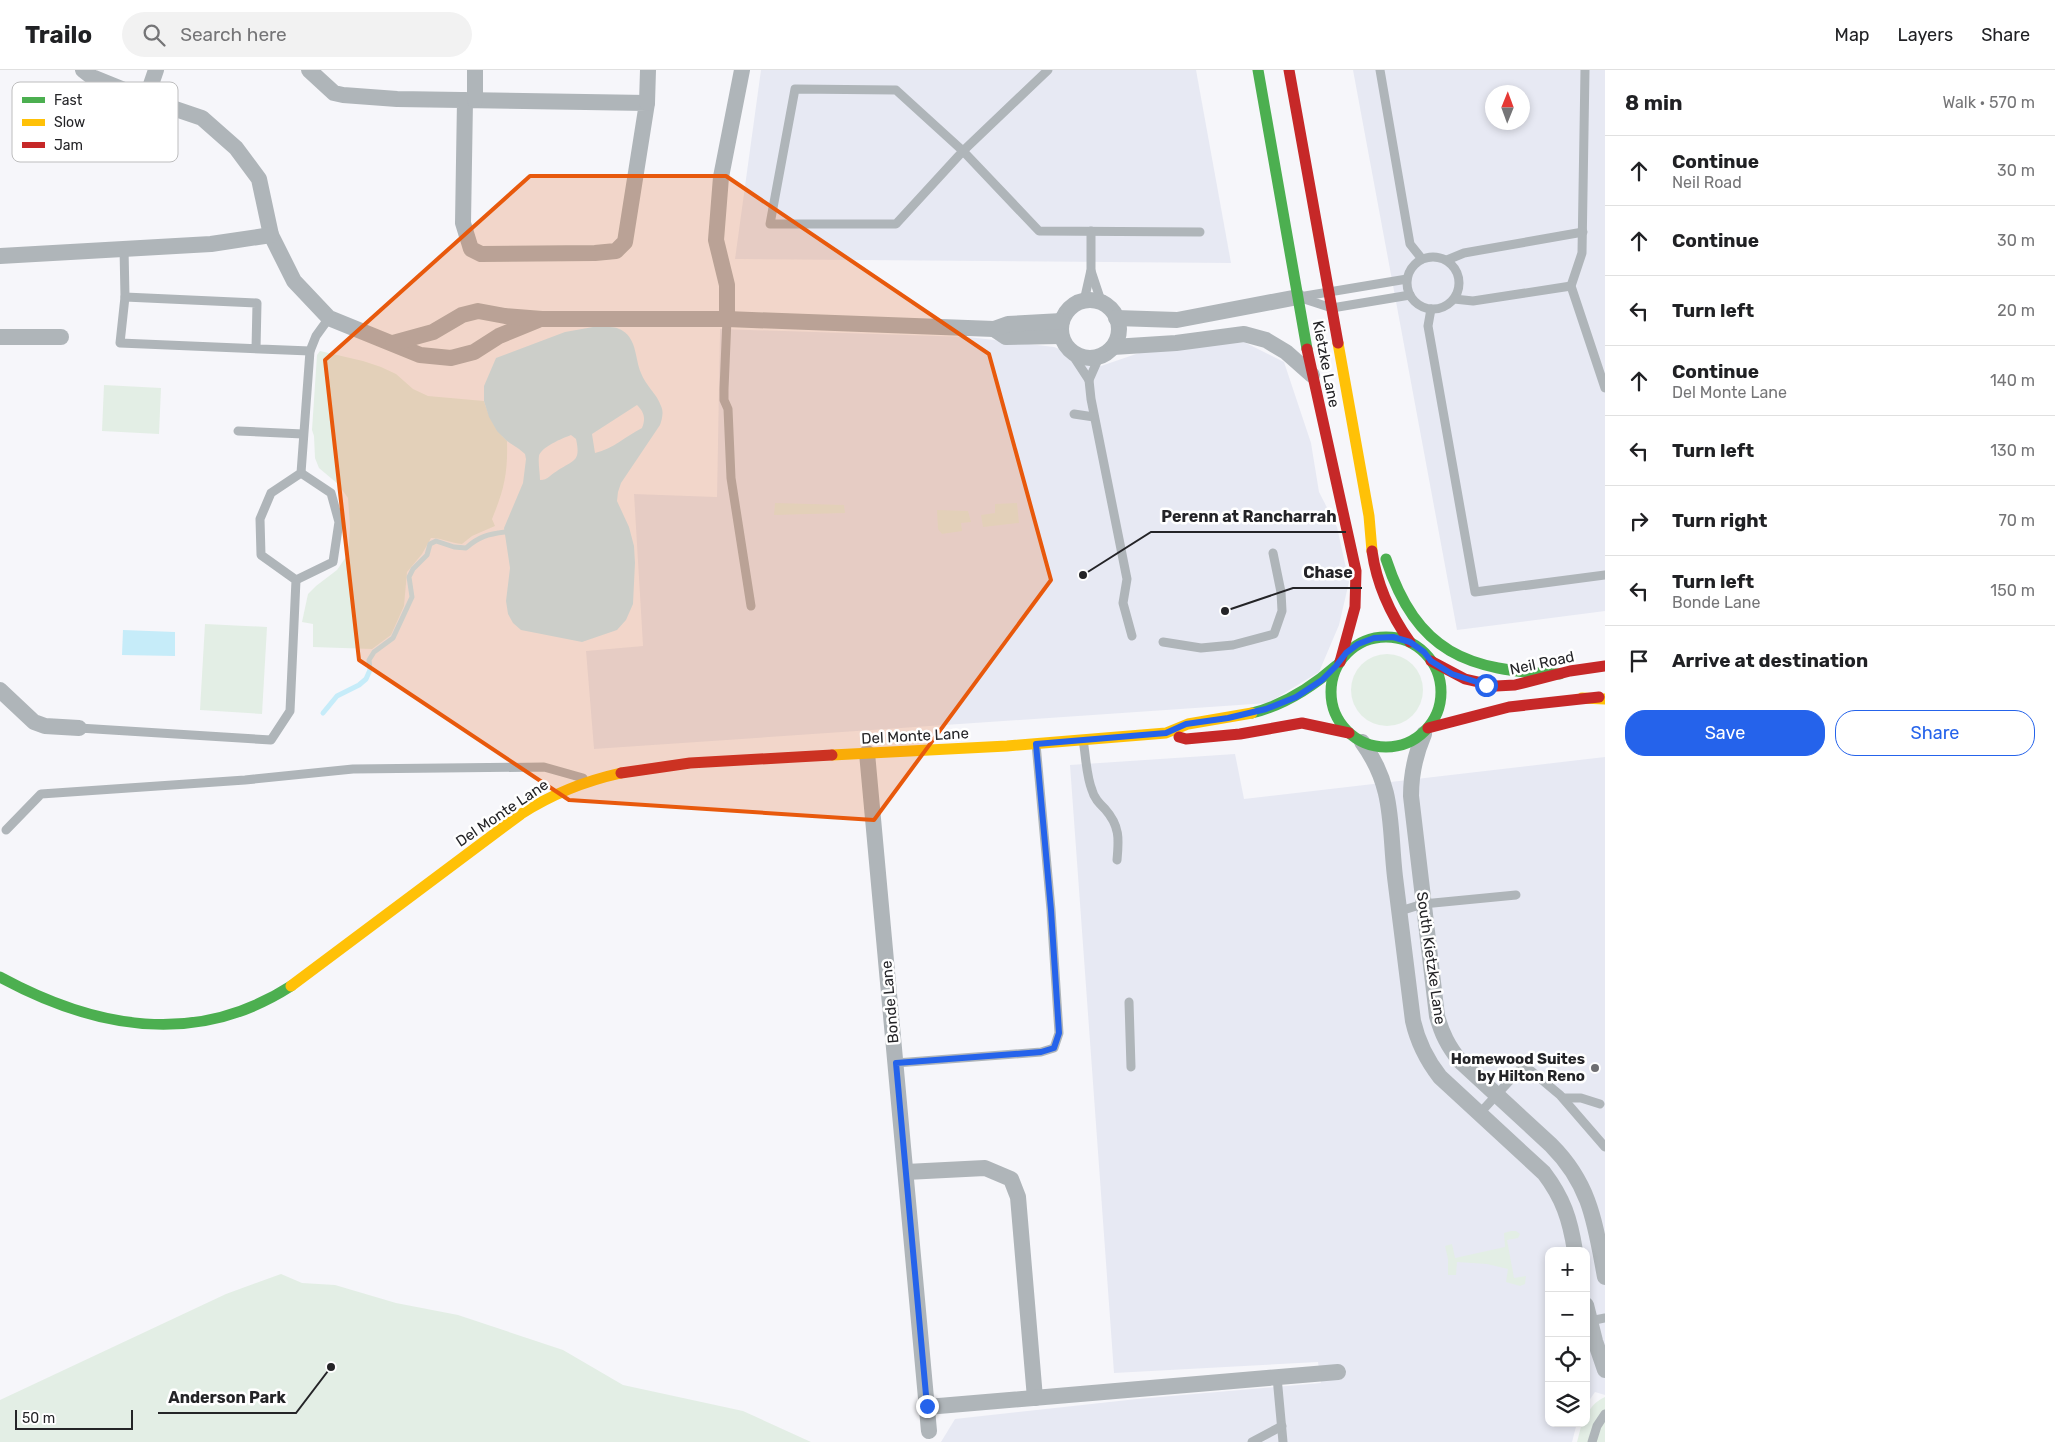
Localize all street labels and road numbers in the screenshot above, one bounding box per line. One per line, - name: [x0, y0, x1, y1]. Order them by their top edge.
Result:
- street label: Kietzke Lane: [1309, 319, 1343, 409]
- street label: Neil Road: [1508, 647, 1576, 679]
- street label: Del Monte Lane: [861, 724, 969, 748]
- street label: Del Monte Lane: [452, 775, 552, 851]
- street label: South Kietzke Lane: [1413, 890, 1449, 1026]
- street label: Bonde Lane: [877, 960, 903, 1044]

